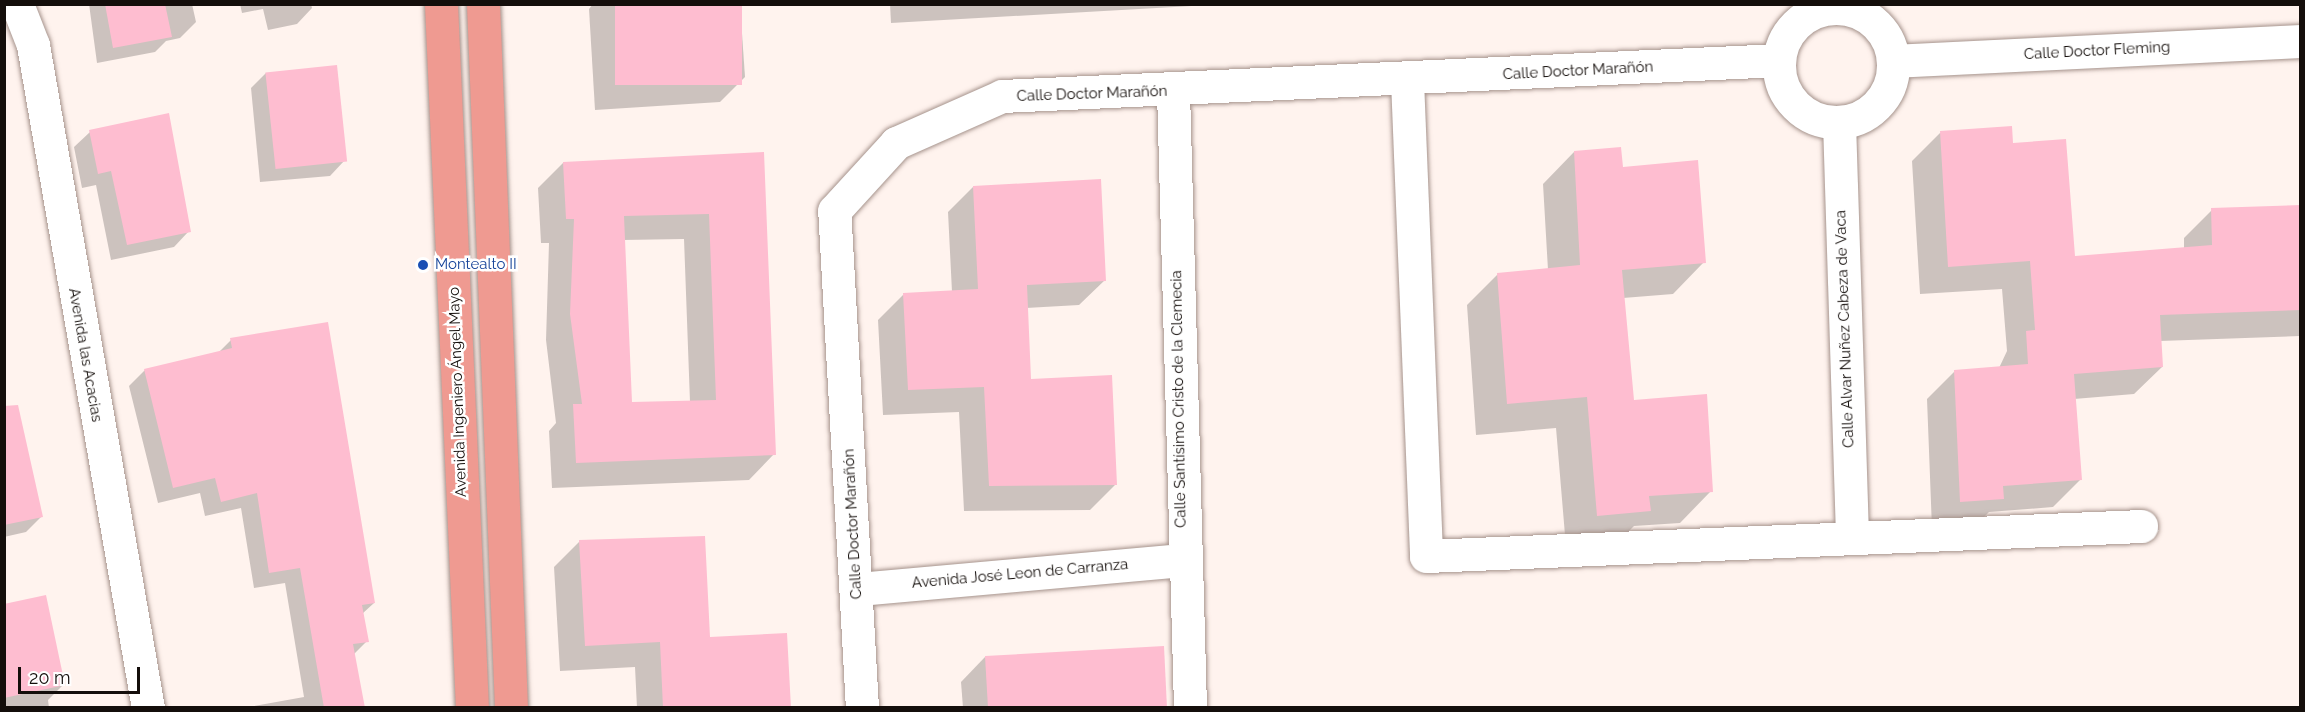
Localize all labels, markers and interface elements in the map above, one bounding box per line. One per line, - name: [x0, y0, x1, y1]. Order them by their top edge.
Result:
- street label: Calle Doctor Fleming: [2023, 38, 2171, 64]
- street label: Calle Doctor Marañón: [1502, 58, 1654, 84]
- street label: Calle Doctor Marañón: [1016, 82, 1168, 106]
- street label: Calle Alvar Nuñez Cabeza de Vaca: [1832, 209, 1858, 449]
- place label: Montealto II: [435, 256, 517, 274]
- marker: Montealto II: [416, 258, 430, 272]
- street label: Calle Santísimo Cristo de la Clemecia: [1168, 270, 1190, 528]
- street label: Avenida las Acacias: [64, 286, 106, 424]
- street label: Avenida Ingeniero Ángel Mayo: [445, 286, 471, 498]
- street label: Calle Doctor Marañón: [840, 448, 866, 600]
- street label: Avenida José Leon de Carranza: [911, 556, 1129, 592]
- scale bar: [21, 655, 142, 693]
- text: 20 m: [29, 667, 71, 688]

